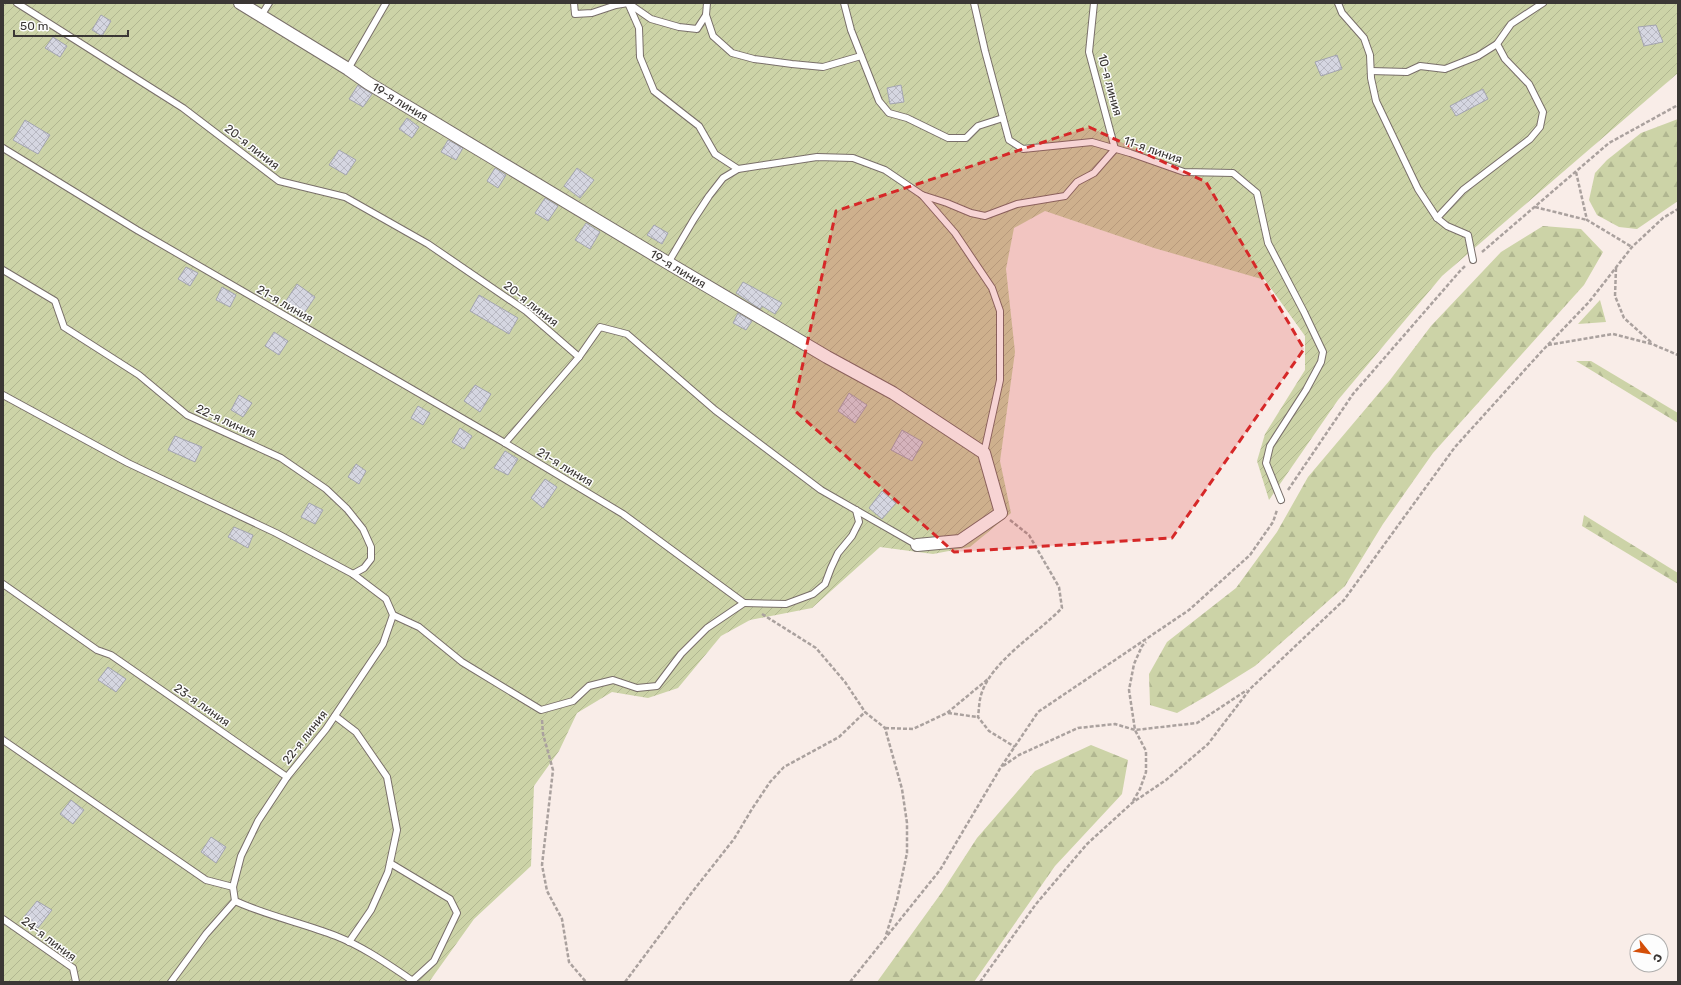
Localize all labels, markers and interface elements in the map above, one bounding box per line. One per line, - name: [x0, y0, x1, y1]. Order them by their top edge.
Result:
- scale bar: [14, 12, 128, 38]
- text: 50 m: [20, 19, 48, 33]
- street label: 10-я линия: [1095, 53, 1125, 117]
- street label: 19-я линия: [369, 80, 431, 124]
- street label: 20-я линия: [222, 121, 282, 173]
- street label: 11-я линия: [1122, 133, 1184, 167]
- street label: 19-я линия: [647, 247, 709, 291]
- street label: 20-я линия: [501, 278, 561, 330]
- street label: 21-я линия: [254, 282, 316, 326]
- street label: 22-я линия: [194, 401, 258, 441]
- street label: 21-я линия: [534, 445, 596, 489]
- street label: 23-я линия: [171, 681, 233, 729]
- street label: 22-я линия: [280, 707, 330, 767]
- street label: 24-я линия: [19, 914, 79, 964]
- north arrow: [1629, 933, 1669, 973]
- text: С: [1650, 951, 1665, 965]

